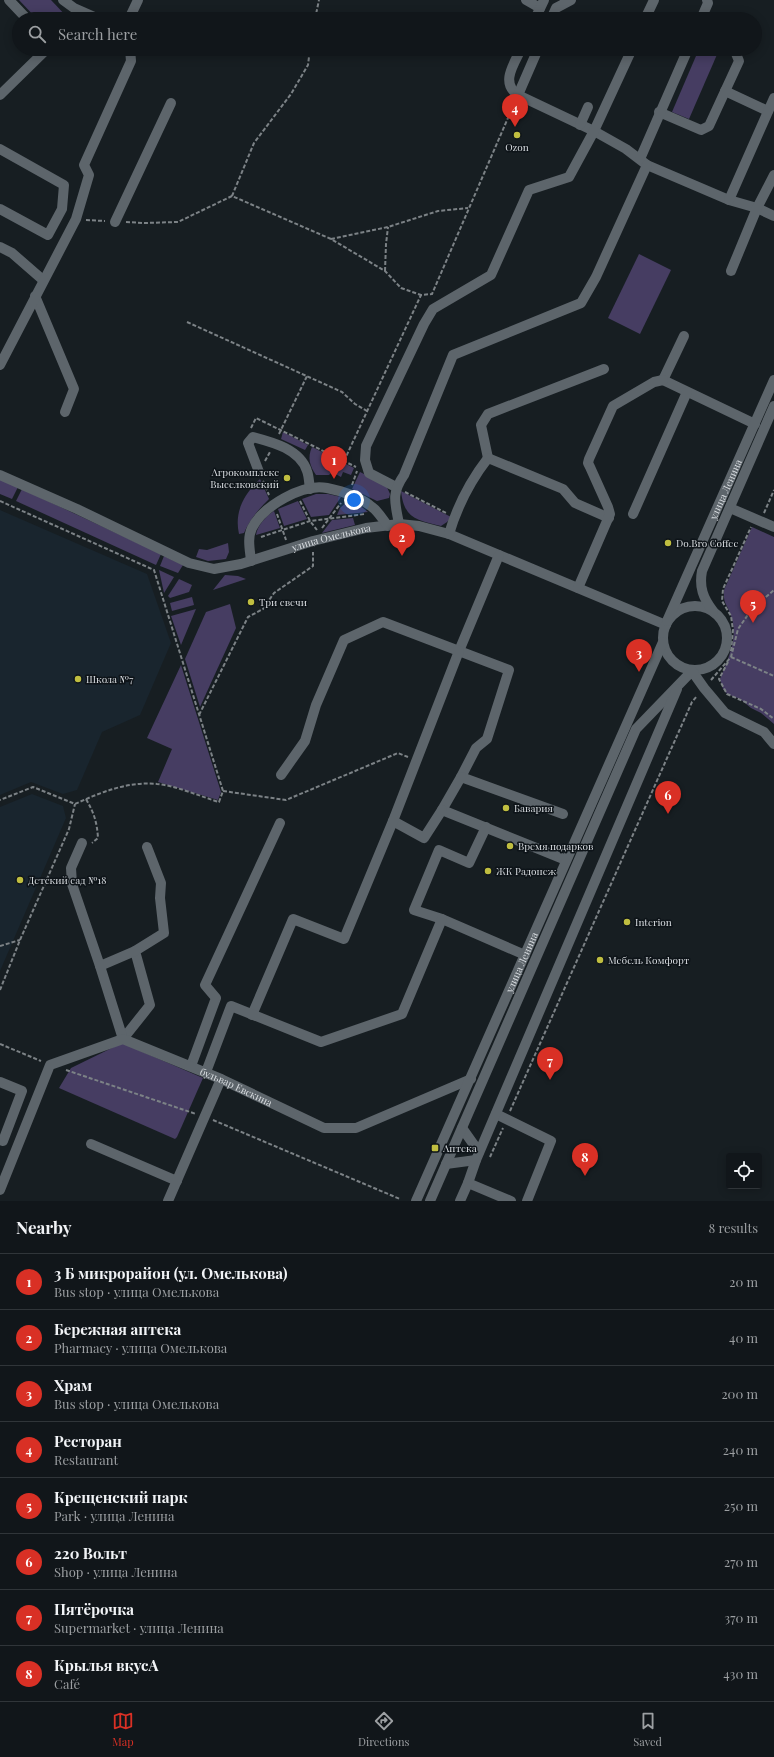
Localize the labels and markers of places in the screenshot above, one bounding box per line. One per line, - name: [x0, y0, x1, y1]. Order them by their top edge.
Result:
- pin: 4: [502, 94, 528, 127]
- marker: Ozon: [512, 130, 522, 140]
- place label: Ozon: [505, 140, 529, 154]
- pin: 1: [321, 446, 347, 479]
- place label: Агрокомплекс Выселковский: [210, 465, 279, 491]
- marker: Агрокомплекс Выселковский: [282, 473, 292, 483]
- pin: 2: [389, 523, 415, 556]
- place label: Do.Bro Coffee: [676, 536, 738, 550]
- marker: Do.Bro Coffee: [663, 538, 673, 548]
- pin: 5: [740, 590, 766, 623]
- place label: Три свечи: [259, 595, 307, 609]
- marker: Три свечи: [246, 597, 256, 607]
- pin: 3: [626, 639, 652, 672]
- place label: Школа №7: [86, 672, 133, 686]
- marker: Школа №7: [73, 674, 83, 684]
- pin: 6: [655, 781, 681, 814]
- place label: Бавария: [514, 801, 553, 815]
- marker: Бавария: [501, 803, 511, 813]
- place label: Время подарков: [518, 839, 594, 853]
- marker: Время подарков: [505, 841, 515, 851]
- place label: ЖК Радонеж: [496, 864, 557, 878]
- marker: ЖК Радонеж: [483, 866, 493, 876]
- place label: Детский сад №18: [28, 873, 106, 887]
- marker: Детский сад №18: [15, 875, 25, 885]
- place label: Interion: [635, 915, 672, 929]
- marker: Interion: [622, 917, 632, 927]
- place label: Мебель Комфорт: [608, 953, 690, 967]
- marker: Мебель Комфорт: [595, 955, 605, 965]
- pin: 7: [537, 1047, 563, 1080]
- place label: Аптека: [442, 1141, 477, 1155]
- marker: Аптека: [430, 1143, 440, 1153]
- pin: 8: [572, 1143, 598, 1176]

